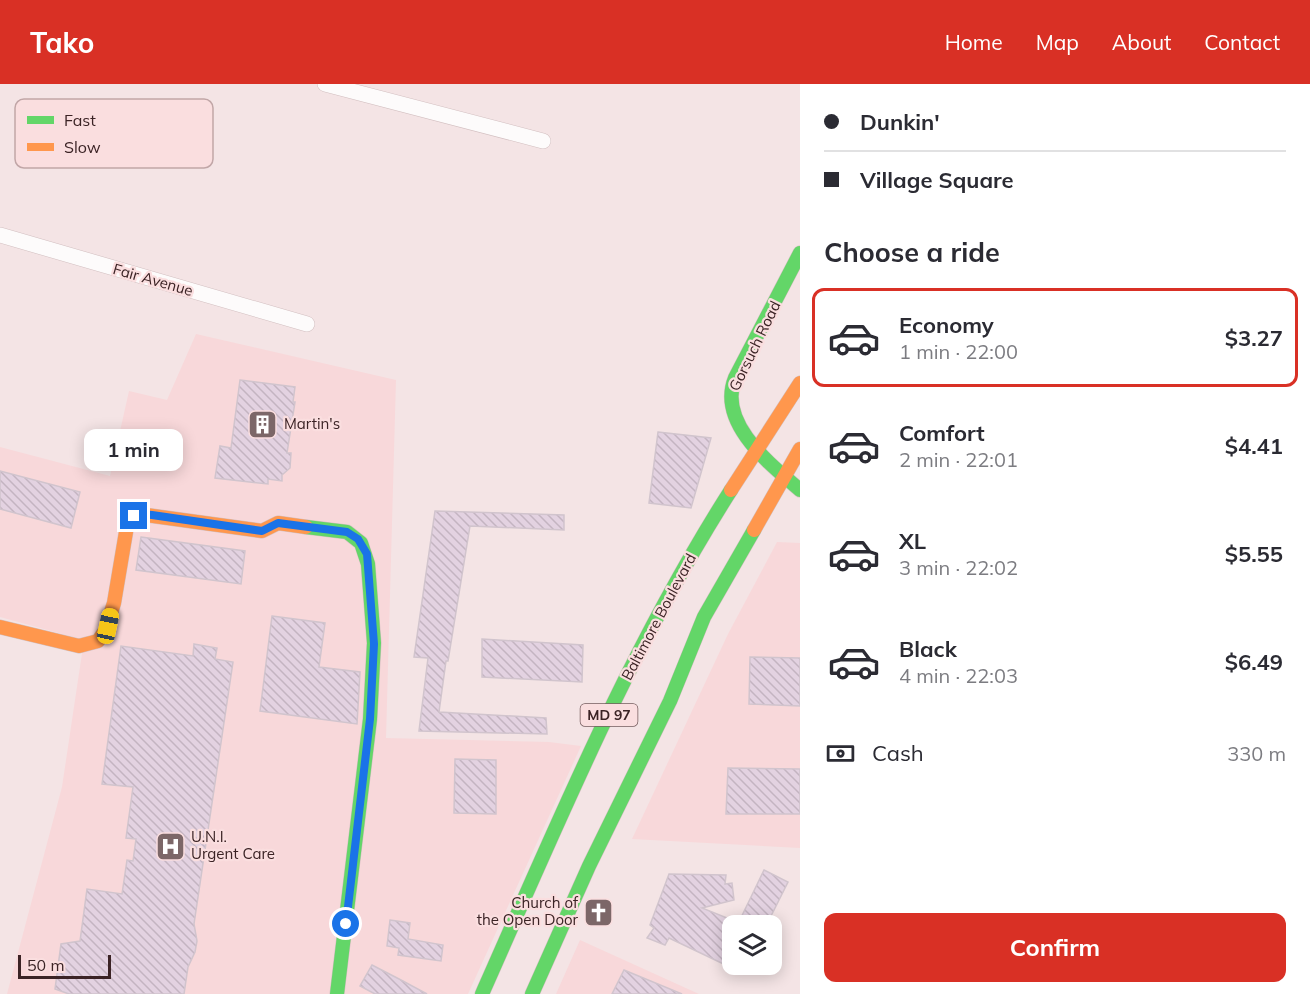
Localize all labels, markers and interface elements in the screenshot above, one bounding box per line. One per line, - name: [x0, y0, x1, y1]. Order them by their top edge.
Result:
- text: Tako: [30, 25, 94, 60]
- text: Home: [945, 29, 1003, 55]
- text: Map: [1036, 29, 1079, 55]
- text: About: [1112, 29, 1171, 55]
- text: Contact: [1204, 29, 1280, 55]
- legend: [15, 99, 213, 168]
- text: Dunkin': [860, 108, 940, 136]
- text: Fast: [64, 110, 96, 130]
- text: Slow: [64, 137, 101, 157]
- text: Village Square: [860, 166, 1014, 194]
- text: Choose a ride: [824, 235, 1000, 269]
- street label: Fair Avenue: [111, 259, 195, 300]
- street label: Gorsuch Road: [725, 298, 785, 394]
- icon: car: [827, 311, 881, 365]
- text: Economy: [899, 311, 994, 339]
- text: $3.27: [1225, 324, 1283, 352]
- text: 1 min · 22:00: [899, 339, 1018, 364]
- building icon: Martin's: [247, 408, 279, 440]
- place label: Martin's: [284, 414, 340, 433]
- icon: car: [827, 419, 881, 473]
- text: Comfort: [899, 419, 985, 447]
- callout: 1 min: [84, 429, 184, 471]
- text: $4.41: [1225, 432, 1283, 460]
- text: 1 min: [107, 437, 160, 462]
- text: 2 min · 22:01: [899, 447, 1018, 472]
- route end: [120, 502, 147, 529]
- icon: car: [827, 527, 881, 581]
- text: XL: [899, 527, 926, 555]
- text: $5.55: [1225, 540, 1283, 568]
- street label: Baltimore Boulevard: [617, 550, 700, 683]
- text: 3 min · 22:02: [899, 555, 1018, 580]
- car: [95, 607, 121, 645]
- icon: car: [827, 635, 881, 689]
- text: Black: [899, 635, 957, 663]
- text: $6.49: [1225, 648, 1283, 676]
- text: 4 min · 22:03: [899, 663, 1018, 688]
- road number: MD 97: [580, 704, 638, 726]
- icon: cash: [824, 737, 857, 770]
- text: Cash: [872, 739, 924, 767]
- text: 330 m: [1227, 741, 1286, 766]
- place label: U.N.I. Urgent Care: [191, 827, 275, 863]
- hospital icon: U.N.I. Urgent Care: [154, 830, 186, 862]
- place label: Church of the Open Door: [477, 893, 579, 929]
- church icon: Church of the Open Door: [583, 896, 615, 928]
- route start: [332, 910, 359, 937]
- button: Confirm: [824, 913, 1286, 982]
- map controls: [722, 915, 782, 975]
- button: layers: [722, 915, 782, 975]
- scale bar: [18, 952, 111, 980]
- text: 50 m: [27, 955, 64, 975]

